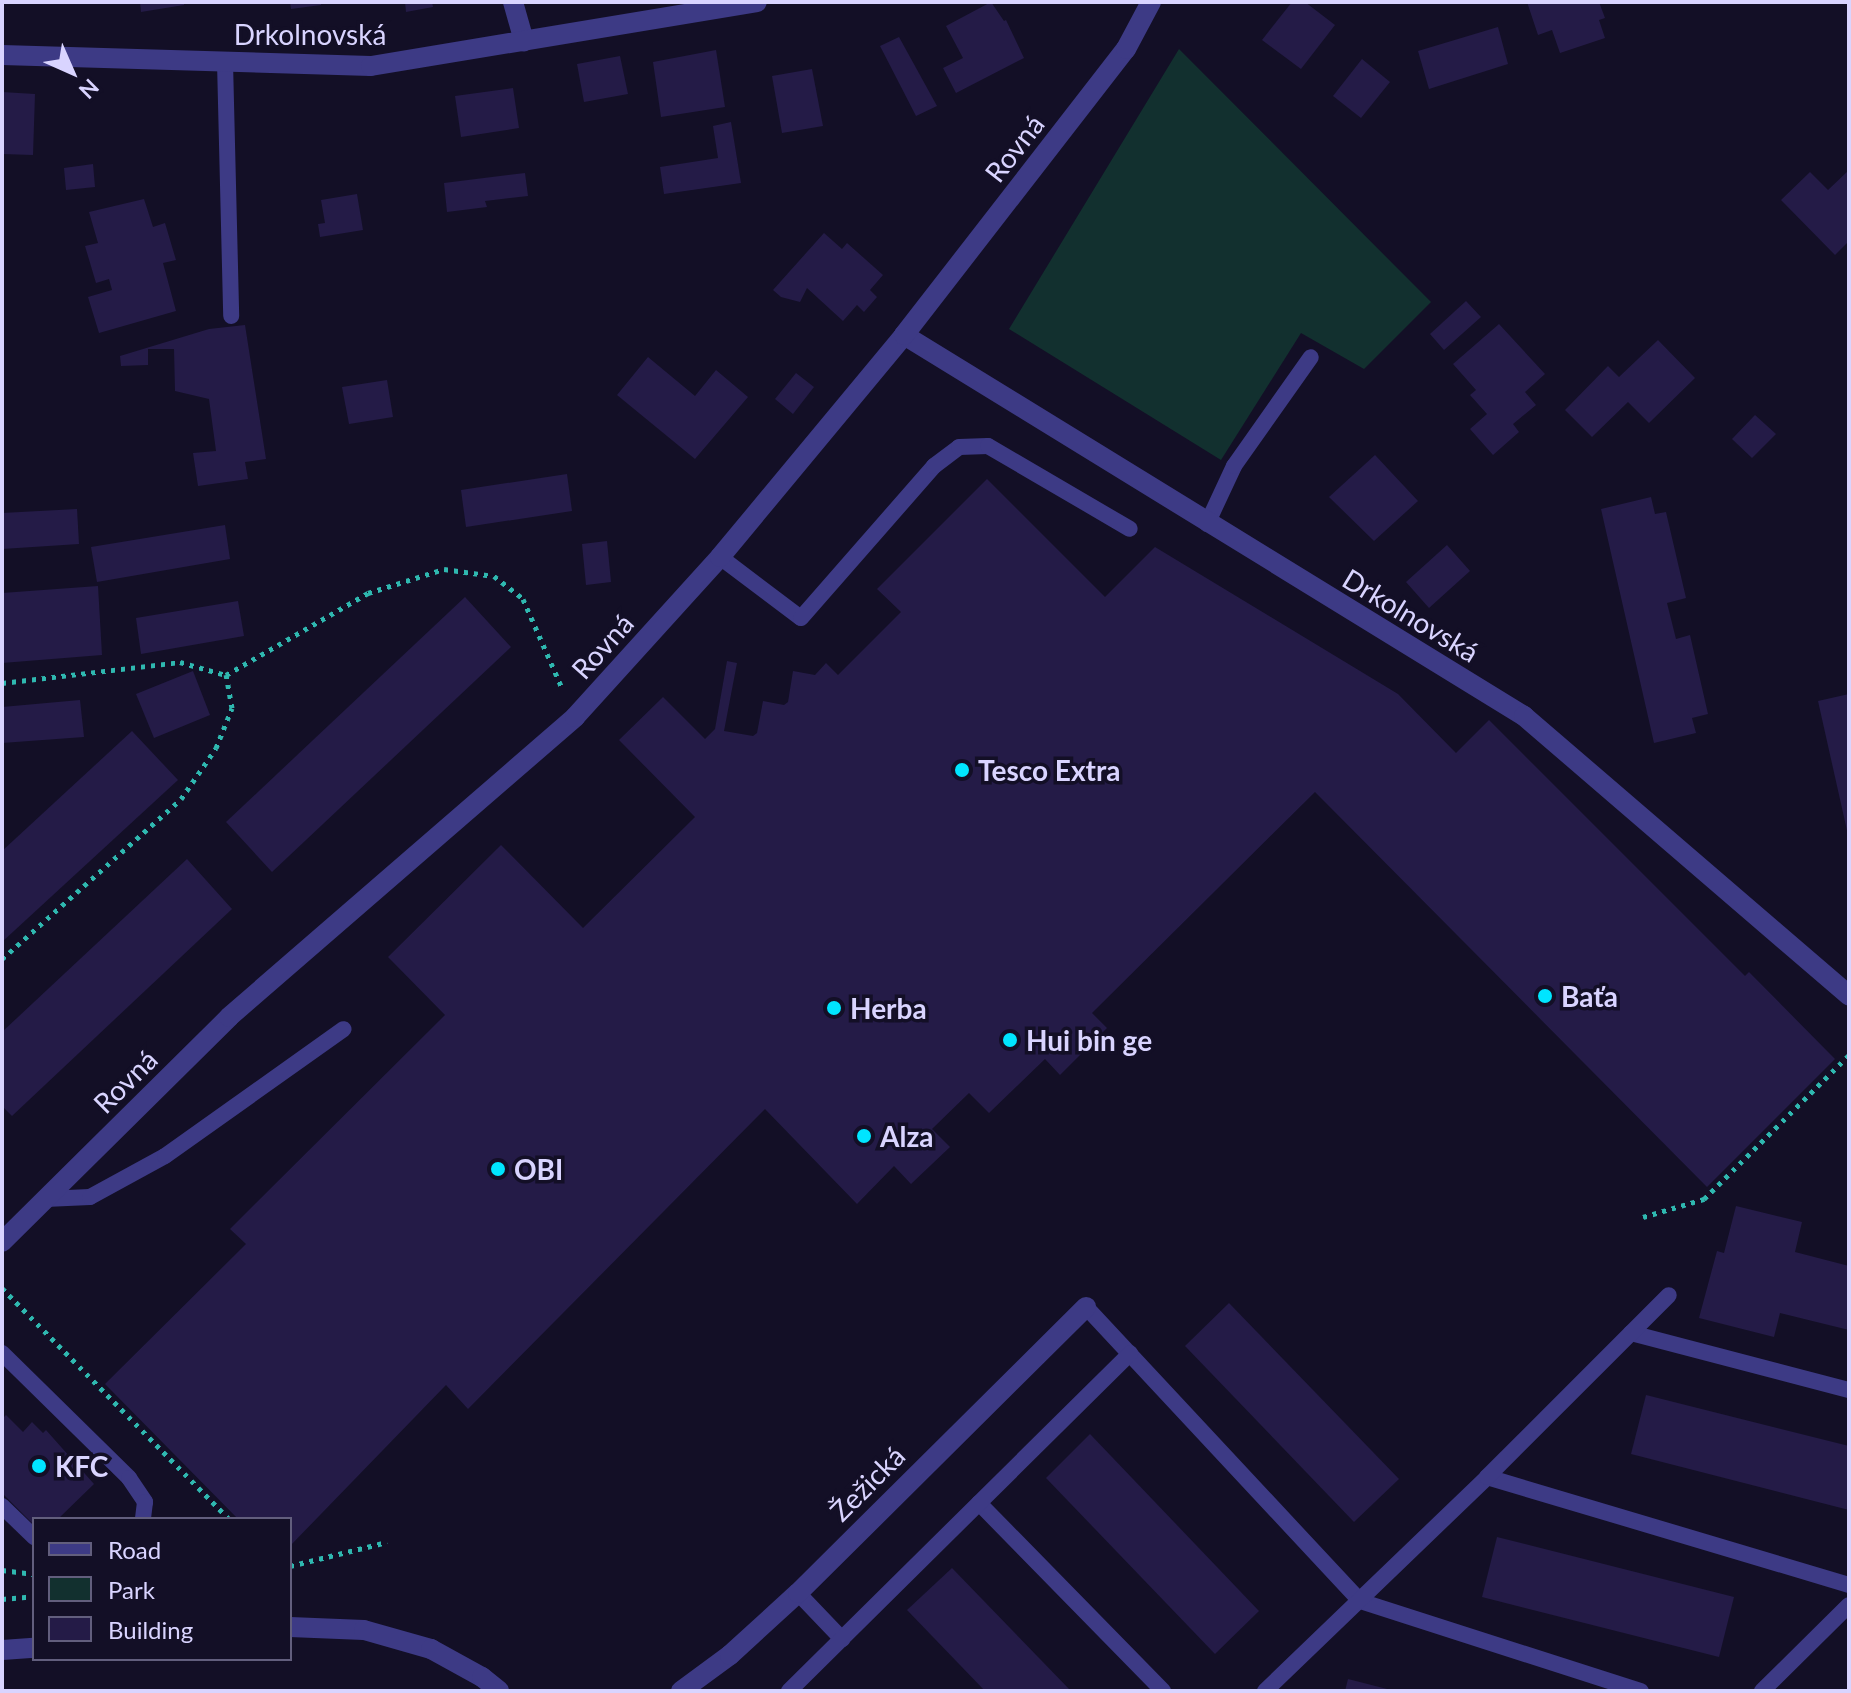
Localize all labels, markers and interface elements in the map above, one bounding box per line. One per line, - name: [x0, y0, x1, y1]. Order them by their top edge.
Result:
- street label: Drkolnovská: [234, 17, 386, 51]
- north arrow: [32, 32, 112, 112]
- text: N: [74, 74, 105, 105]
- street label: Rovná: [977, 108, 1051, 188]
- street label: Drkolnovská: [1337, 561, 1485, 669]
- street label: Rovná: [564, 606, 640, 686]
- place label: Tesco Extra: [978, 753, 1120, 787]
- marker: Tesco Extra: [953, 761, 971, 779]
- place label: Baťa: [1561, 979, 1618, 1013]
- marker: Baťa: [1536, 987, 1554, 1005]
- place label: Herba: [850, 991, 927, 1025]
- marker: Herba: [825, 999, 843, 1017]
- place label: Hui bin ge: [1026, 1023, 1152, 1057]
- marker: Hui bin ge: [1001, 1031, 1019, 1049]
- street label: Rovná: [86, 1042, 164, 1120]
- place label: Alza: [880, 1119, 933, 1153]
- marker: Alza: [855, 1127, 873, 1145]
- place label: OBI: [514, 1152, 563, 1186]
- marker: OBI: [489, 1160, 507, 1178]
- street label: Žežická: [823, 1439, 911, 1527]
- place label: KFC: [55, 1449, 108, 1483]
- marker: KFC: [30, 1457, 48, 1475]
- legend: [32, 1517, 292, 1661]
- text: Road: [108, 1535, 161, 1564]
- text: Park: [108, 1575, 155, 1604]
- text: Building: [108, 1615, 193, 1644]

